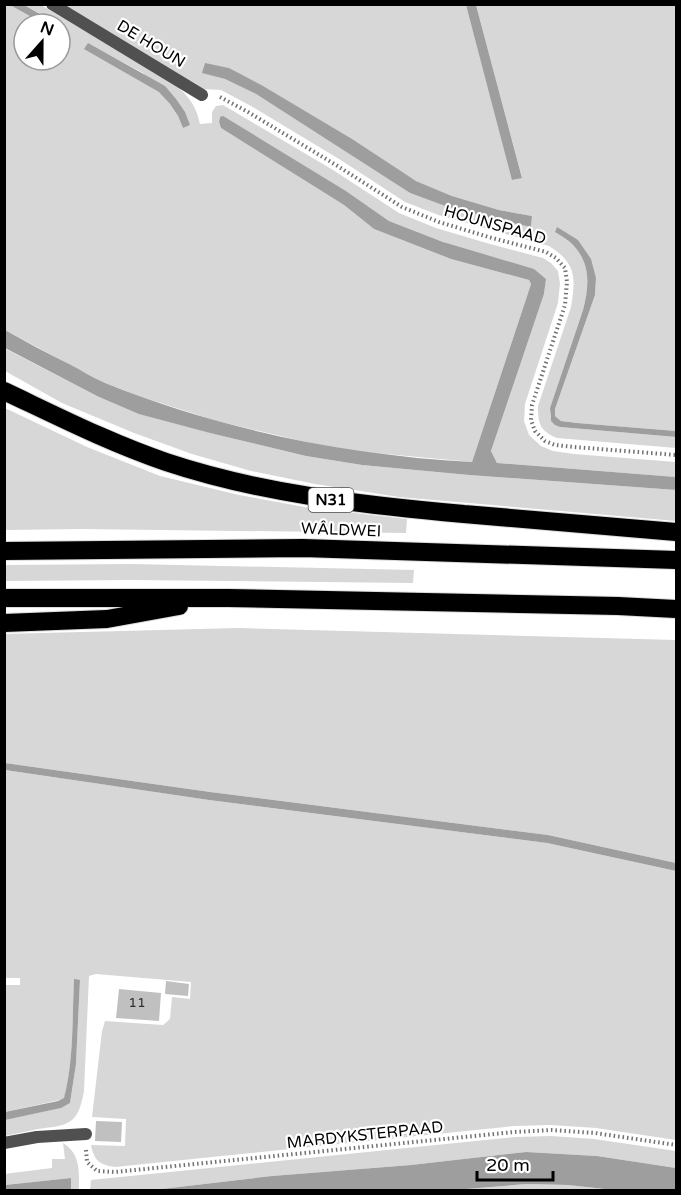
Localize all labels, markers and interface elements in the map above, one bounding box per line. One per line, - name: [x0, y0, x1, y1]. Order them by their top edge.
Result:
- north arrow: [12, 12, 72, 72]
- street label: DE HOUN: [113, 16, 189, 72]
- text: N: [37, 17, 57, 41]
- street label: HOUNSPAAD: [442, 201, 548, 249]
- road number: N31: [308, 488, 354, 512]
- street label: WÂLDWEI: [301, 519, 381, 541]
- house number: 11: [128, 994, 146, 1011]
- street label: MARDYKSTERPAAD: [286, 1117, 444, 1153]
- scale bar: [477, 1144, 554, 1182]
- text: 20 m: [486, 1154, 530, 1176]

